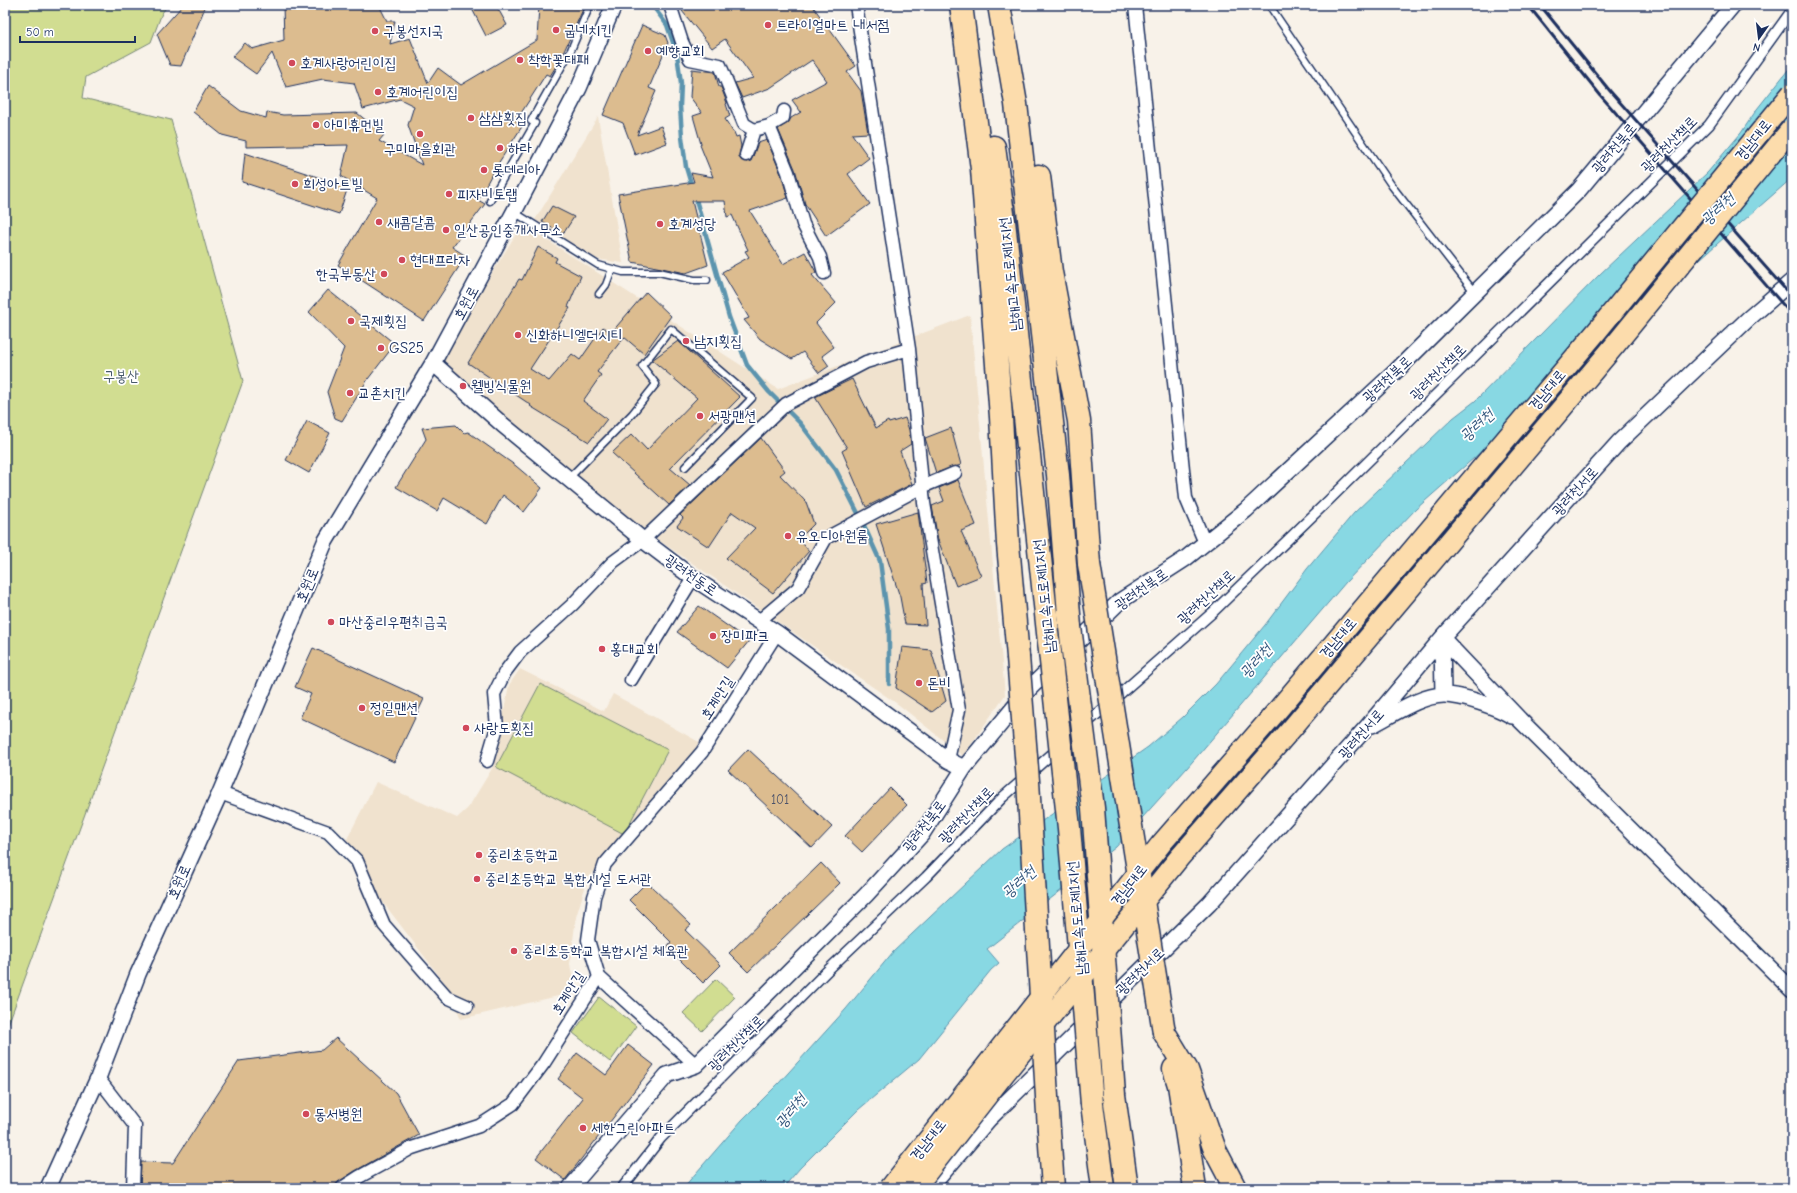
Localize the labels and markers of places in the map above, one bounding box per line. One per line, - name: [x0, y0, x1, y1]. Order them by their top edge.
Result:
- place label: 트라이얼마트 내서점: [776, 16, 890, 34]
- marker: 트라이얼마트 내서점: [763, 20, 773, 30]
- place label: 굽네치킨: [564, 21, 612, 39]
- place label: 구봉선지국: [383, 22, 443, 40]
- marker: 굽네치킨: [551, 25, 561, 35]
- marker: 구봉선지국: [370, 26, 380, 36]
- place label: 예향교회: [656, 42, 704, 60]
- marker: 예향교회: [643, 46, 653, 56]
- place label: 착학꽃대패: [528, 51, 588, 69]
- place label: 호계사랑어린이집: [300, 54, 397, 72]
- marker: 착학꽃대패: [515, 55, 525, 65]
- marker: 호계사랑어린이집: [287, 58, 297, 68]
- place label: 호계어린이집: [386, 83, 458, 101]
- marker: 호계어린이집: [373, 87, 383, 97]
- place label: 삼삼횟집: [479, 109, 527, 127]
- marker: 삼삼횟집: [466, 113, 476, 123]
- place label: 아미휴먼빌: [324, 116, 384, 134]
- marker: 아미휴먼빌: [311, 120, 321, 130]
- marker: 구미마을회관: [415, 129, 425, 139]
- place label: 하라: [508, 139, 532, 157]
- place label: 구미마을회관: [384, 140, 456, 158]
- marker: 하라: [495, 143, 505, 153]
- place label: 롯데리아: [492, 161, 540, 179]
- marker: 롯데리아: [479, 165, 489, 175]
- place label: 희성아트빌: [303, 175, 363, 193]
- marker: 희성아트빌: [290, 179, 300, 189]
- place label: 피자비토랩: [457, 185, 517, 203]
- marker: 피자비토랩: [444, 189, 454, 199]
- place label: 새콤달콤: [387, 213, 435, 231]
- place label: 호계성당: [668, 215, 716, 233]
- marker: 새콤달콤: [374, 217, 384, 227]
- marker: 호계성당: [655, 219, 665, 229]
- place label: 일산공인중개사무소: [454, 221, 563, 239]
- marker: 일산공인중개사무소: [441, 225, 451, 235]
- place label: 현대프라자: [410, 251, 470, 269]
- marker: 현대프라자: [397, 255, 407, 265]
- place label: 한국부동산: [316, 265, 376, 283]
- marker: 한국부동산: [379, 269, 389, 279]
- place label: 국제횟집: [359, 312, 407, 330]
- marker: 국제횟집: [346, 316, 356, 326]
- place label: 신화하니엘더시티: [526, 326, 623, 344]
- marker: 신화하니엘더시티: [513, 330, 523, 340]
- place label: 남지횟집: [694, 332, 742, 350]
- marker: 남지횟집: [681, 336, 691, 346]
- place label: GS25: [389, 339, 424, 357]
- marker: GS25: [376, 343, 386, 353]
- place label: 웰빙식물원: [471, 377, 531, 395]
- marker: 웰빙식물원: [458, 381, 468, 391]
- place label: 교촌치킨: [358, 384, 406, 402]
- marker: 교촌치킨: [345, 388, 355, 398]
- place label: 서광맨션: [708, 407, 756, 425]
- marker: 서광맨션: [695, 411, 705, 421]
- place label: 유오디아원룸: [796, 527, 868, 545]
- marker: 유오디아원룸: [783, 531, 793, 541]
- place label: 마산중리우편취급국: [339, 613, 448, 631]
- marker: 마산중리우편취급국: [326, 617, 336, 627]
- place label: 장미파크: [721, 627, 769, 645]
- marker: 장미파크: [708, 631, 718, 641]
- place label: 홍대교회: [610, 640, 658, 658]
- marker: 홍대교회: [597, 644, 607, 654]
- place label: 돈비: [927, 674, 951, 692]
- marker: 돈비: [914, 678, 924, 688]
- place label: 정일맨션: [370, 699, 418, 717]
- marker: 정일맨션: [357, 703, 367, 713]
- place label: 사랑도횟집: [474, 719, 534, 737]
- marker: 사랑도횟집: [461, 723, 471, 733]
- place label: 중리초등학교: [487, 846, 559, 864]
- marker: 중리초등학교: [474, 850, 484, 860]
- place label: 중리초등학교 복합시설 도서관: [485, 870, 652, 888]
- marker: 중리초등학교 복합시설 도서관: [472, 874, 482, 884]
- place label: 중리초등학교 복합시설 체육관: [522, 942, 689, 960]
- marker: 중리초등학교 복합시설 체육관: [509, 946, 519, 956]
- place label: 동서병원: [314, 1105, 362, 1123]
- marker: 동서병원: [301, 1109, 311, 1119]
- place label: 세한그린아파트: [591, 1119, 676, 1137]
- marker: 세한그린아파트: [578, 1123, 588, 1133]

